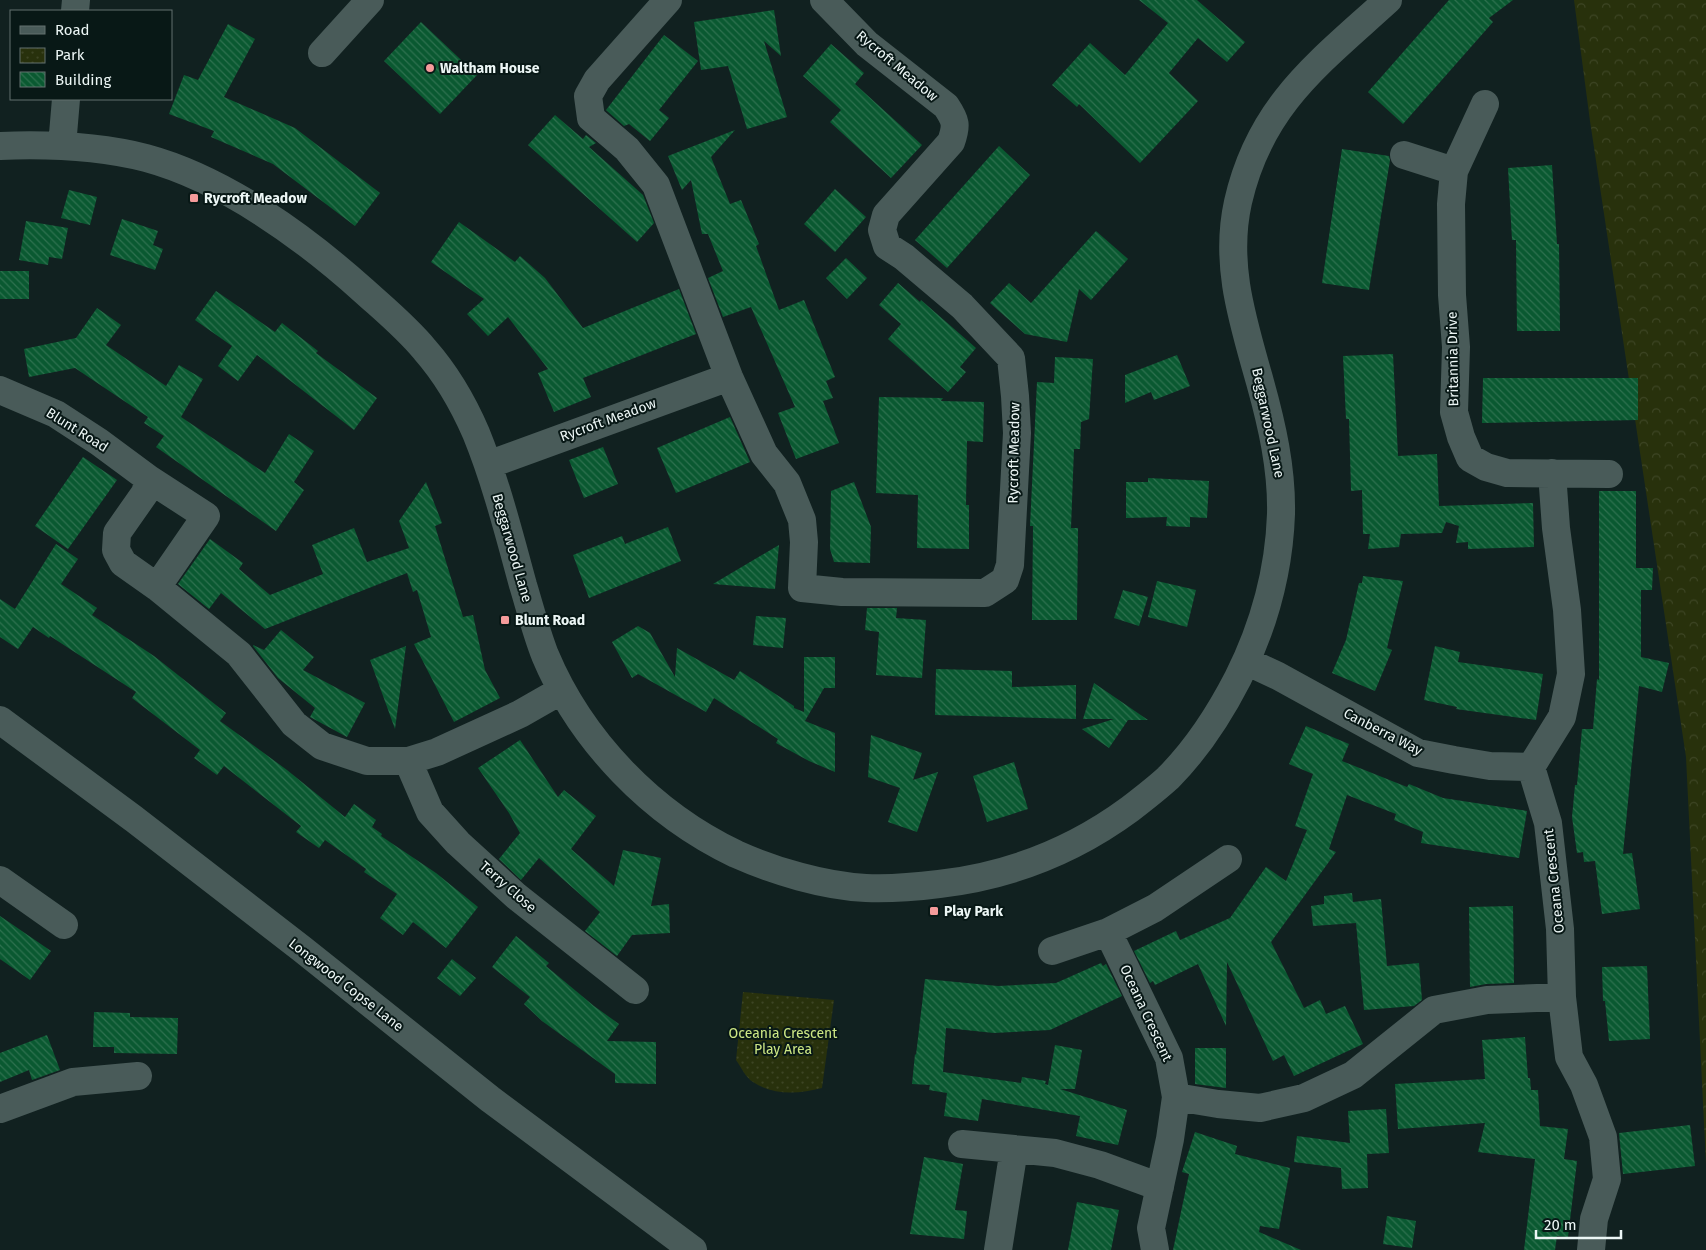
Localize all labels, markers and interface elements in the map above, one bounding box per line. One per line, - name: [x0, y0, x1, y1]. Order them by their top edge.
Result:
- legend: [10, 10, 172, 100]
- text: Road: [55, 21, 90, 39]
- street label: Rycroft Meadow: [853, 27, 941, 105]
- text: Park: [55, 46, 85, 64]
- place label: Waltham House: [440, 60, 540, 77]
- marker: Waltham House: [424, 62, 436, 74]
- text: Building: [55, 71, 111, 89]
- place label: Rycroft Meadow: [204, 190, 307, 207]
- marker: Rycroft Meadow: [188, 192, 200, 204]
- street label: Britannia Drive: [1444, 311, 1462, 407]
- street label: Beggarwood Lane: [1248, 366, 1288, 480]
- street label: Rycroft Meadow: [558, 395, 658, 445]
- street label: Rycroft Meadow: [1005, 402, 1023, 504]
- street label: Blunt Road: [43, 404, 111, 456]
- street label: Beggarwood Lane: [488, 492, 536, 604]
- place label: Blunt Road: [515, 612, 585, 629]
- marker: Blunt Road: [499, 614, 511, 626]
- street label: Canberra Way: [1341, 705, 1426, 759]
- street label: Oceana Crescent: [1540, 827, 1568, 934]
- street label: Terry Close: [476, 858, 540, 916]
- place label: Play Park: [944, 903, 1003, 920]
- marker: Play Park: [928, 905, 940, 917]
- street label: Longwood Copse Lane: [285, 935, 407, 1035]
- street label: Oceana Crescent: [1116, 962, 1176, 1065]
- park label: Oceania Crescent Play Area: [729, 1025, 838, 1058]
- scale bar: [1536, 1208, 1621, 1240]
- text: 20 m: [1544, 1216, 1577, 1234]

